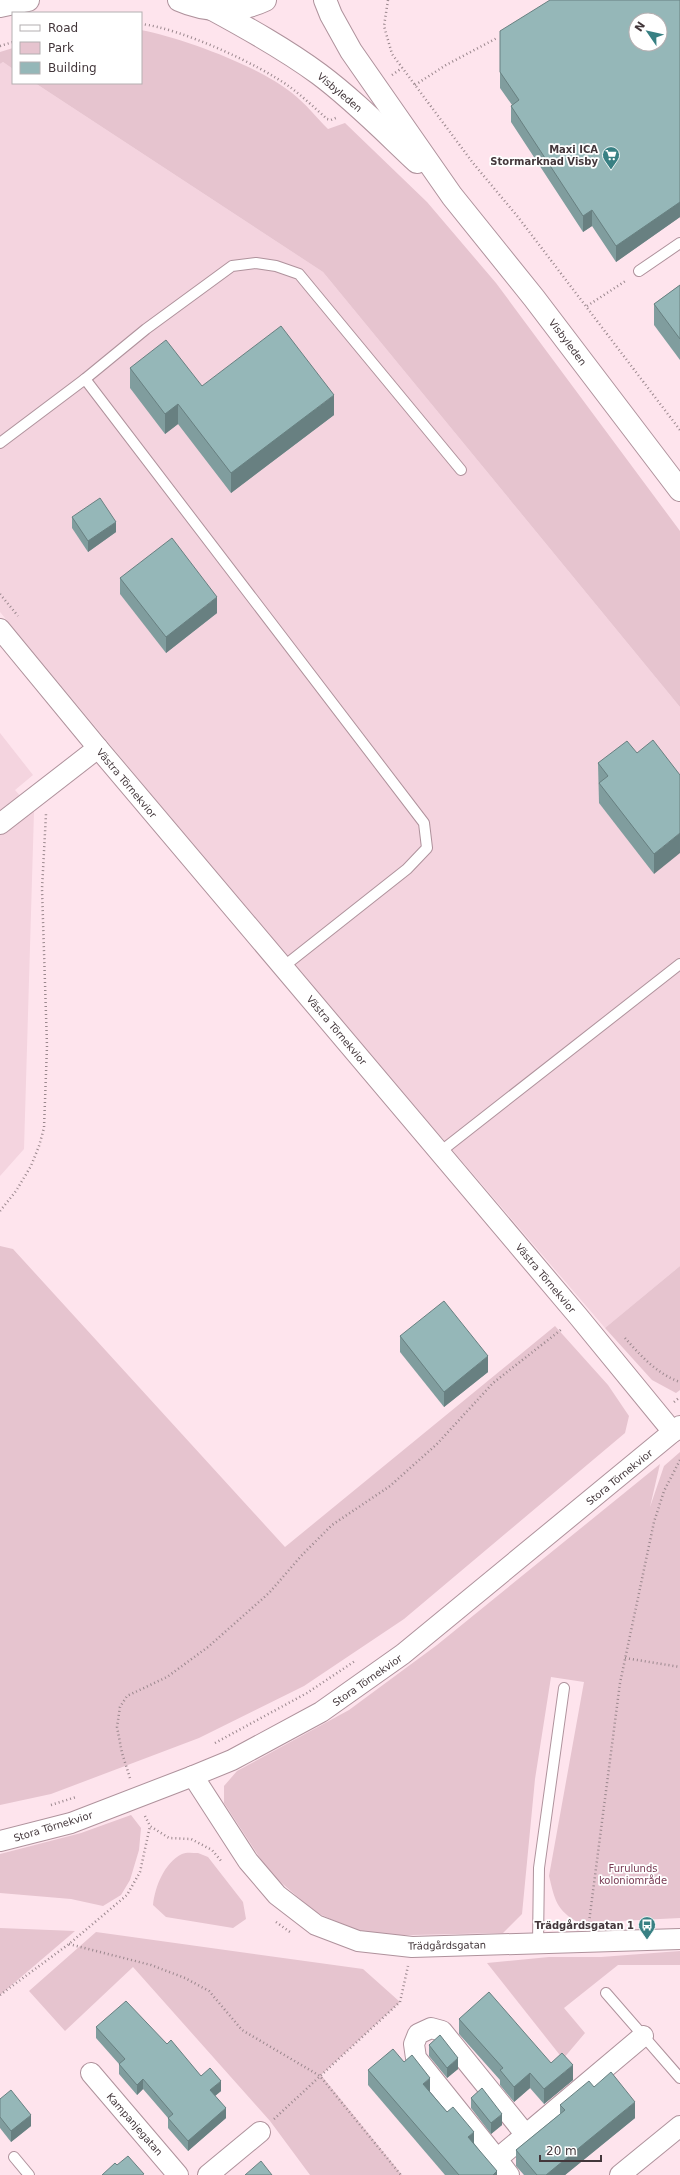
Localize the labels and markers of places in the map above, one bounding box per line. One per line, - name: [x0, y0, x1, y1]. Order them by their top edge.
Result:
- place label: Maxi ICA Stormarknad Visby: [490, 144, 598, 167]
- supermarket icon: Maxi ICA Stormarknad Visby: [601, 145, 621, 170]
- bus stop icon: Trädgårdsgatan 1: [637, 1915, 657, 1940]
- place label: Trädgårdsgatan 1: [534, 1919, 634, 1931]

